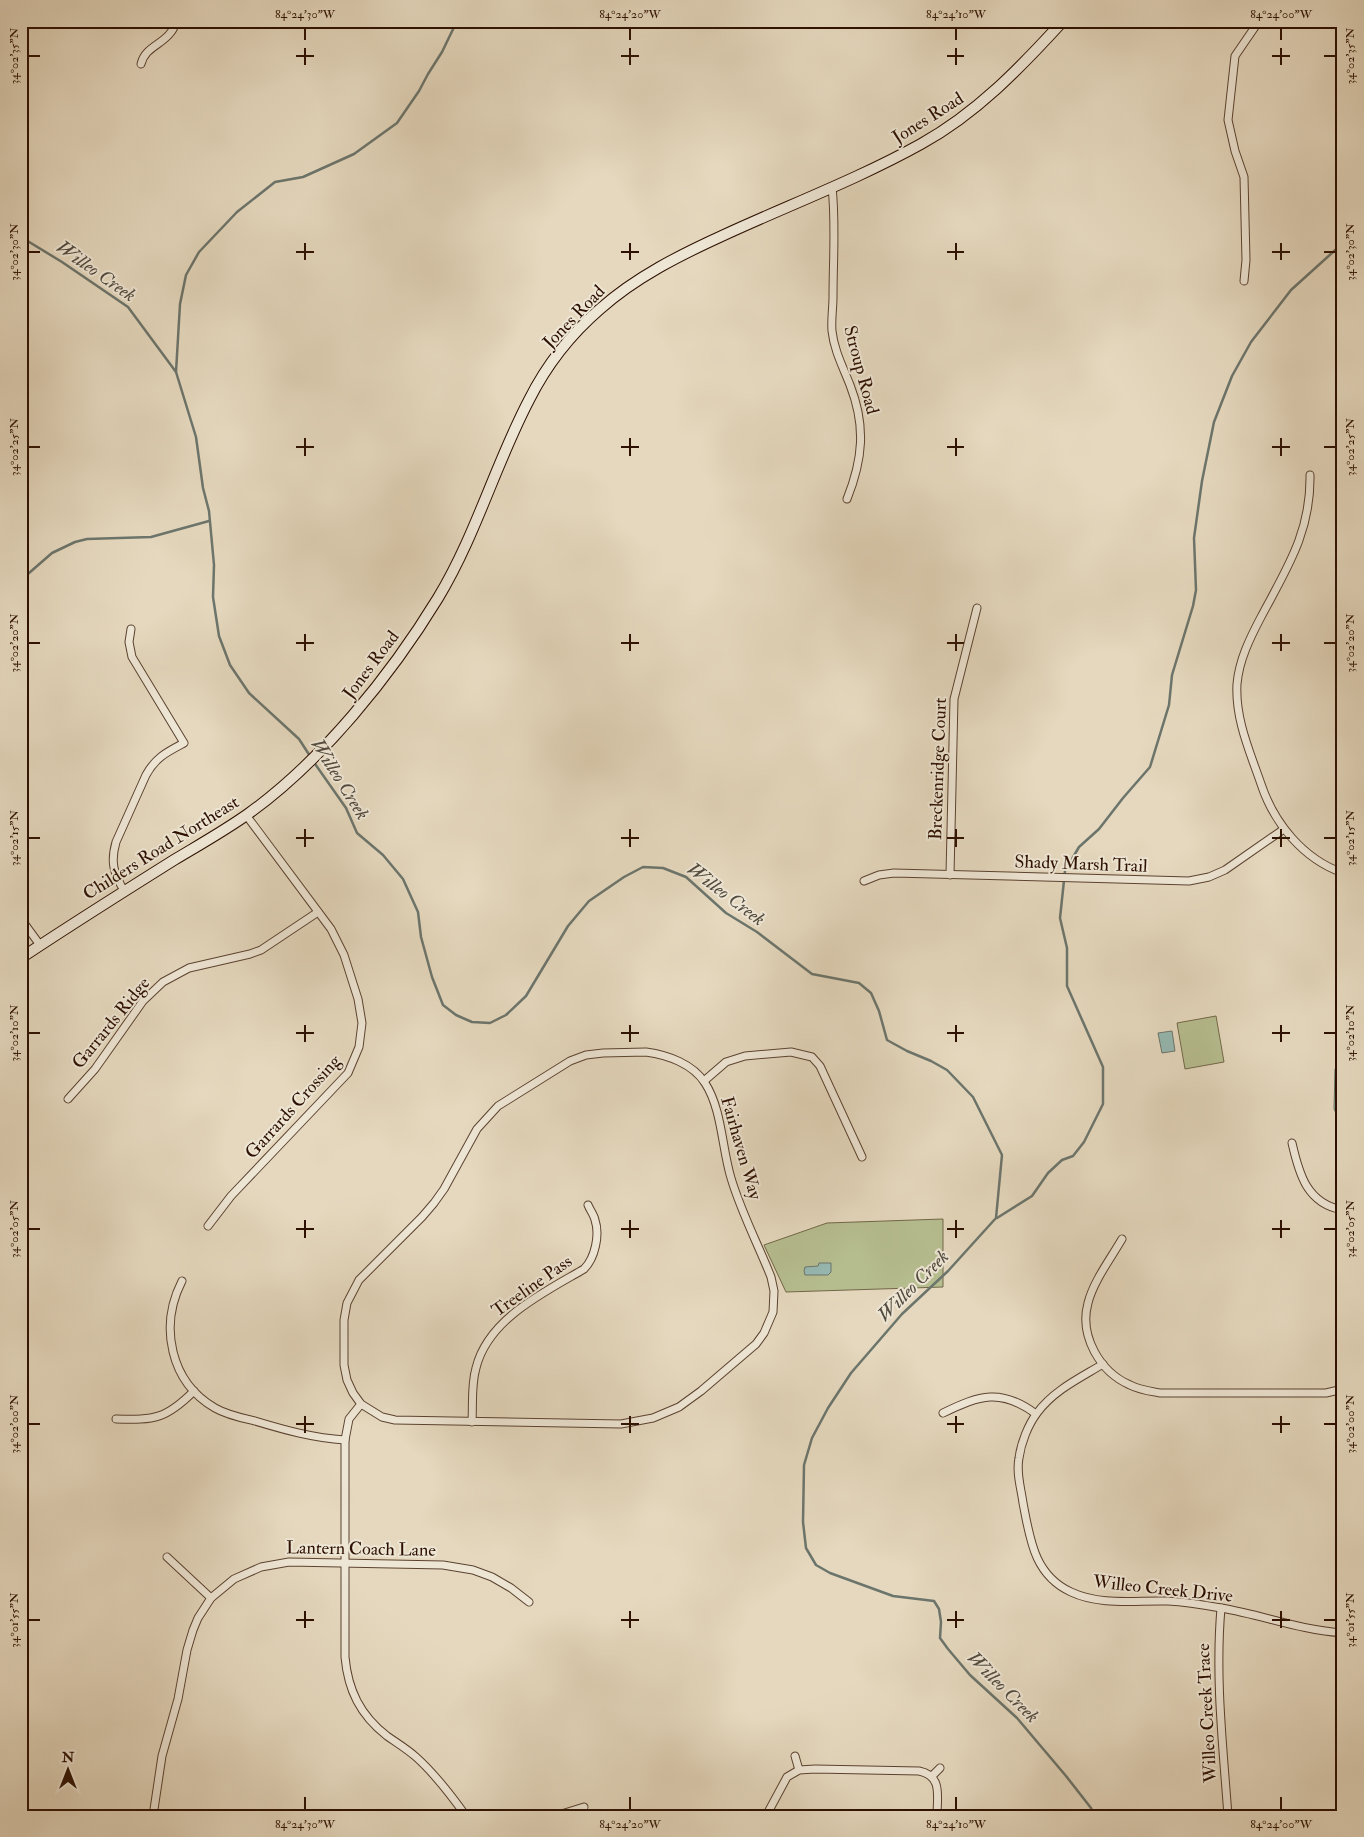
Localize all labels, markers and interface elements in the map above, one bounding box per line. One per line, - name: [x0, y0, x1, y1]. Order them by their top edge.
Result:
- text: 84°24'30"W: [275, 7, 336, 22]
- text: 84°24'20"W: [599, 7, 662, 22]
- text: 84°24'10"W: [926, 7, 987, 22]
- text: 84°24'00"W: [1250, 7, 1313, 22]
- text: 34°02'35"N: [7, 28, 22, 84]
- text: 34°02'35"N: [1343, 28, 1358, 84]
- street label: Jones Road: [887, 87, 968, 149]
- text: 34°02'30"N: [7, 223, 22, 281]
- text: 34°02'30"N: [1343, 223, 1358, 281]
- water label: Willeo Creek: [51, 235, 141, 307]
- street label: Jones Road: [537, 280, 610, 354]
- street label: Stroup Road: [838, 323, 884, 417]
- text: 34°02'25"N: [7, 418, 22, 476]
- text: 34°02'25"N: [1343, 418, 1358, 476]
- text: 34°02'20"N: [7, 613, 22, 672]
- text: 34°02'20"N: [1343, 613, 1358, 672]
- street label: Jones Road: [337, 626, 404, 705]
- street label: Breckenridge Court: [924, 697, 952, 841]
- water label: Willeo Creek: [305, 734, 375, 824]
- street label: Childers Road Northeast: [79, 791, 243, 905]
- text: 34°02'15"N: [7, 810, 22, 866]
- text: 34°02'15"N: [1343, 810, 1358, 866]
- street label: Shady Marsh Trail: [1014, 850, 1148, 878]
- water label: Willeo Creek: [682, 857, 770, 931]
- street label: Garrards Ridge: [67, 972, 155, 1074]
- text: 34°02'10"N: [7, 1004, 22, 1061]
- text: 34°02'10"N: [1343, 1004, 1358, 1061]
- street label: Garrards Crossing: [240, 1049, 347, 1164]
- street label: Fairhaven Way: [715, 1094, 767, 1203]
- text: 34°02'05"N: [7, 1200, 22, 1258]
- text: 34°02'05"N: [1343, 1200, 1358, 1258]
- water label: Willeo Creek: [872, 1245, 954, 1327]
- street label: Treeline Pass: [487, 1250, 577, 1322]
- text: 34°02'00"N: [7, 1394, 22, 1453]
- text: 34°02'00"N: [1343, 1394, 1358, 1453]
- street label: Lantern Coach Lane: [286, 1536, 437, 1562]
- street label: Willeo Creek Drive: [1091, 1570, 1235, 1608]
- text: 34°01'55"N: [7, 1592, 22, 1648]
- text: 34°01'55"N: [1343, 1592, 1358, 1648]
- street label: Willeo Creek Trace: [1192, 1642, 1222, 1784]
- water label: Willeo Creek: [962, 1646, 1044, 1728]
- north arrow: [42, 1744, 92, 1794]
- text: N: [61, 1749, 75, 1766]
- text: 84°24'30"W: [275, 1817, 336, 1832]
- text: 84°24'20"W: [599, 1817, 662, 1832]
- text: 84°24'10"W: [926, 1817, 987, 1832]
- text: 84°24'00"W: [1250, 1817, 1313, 1832]

